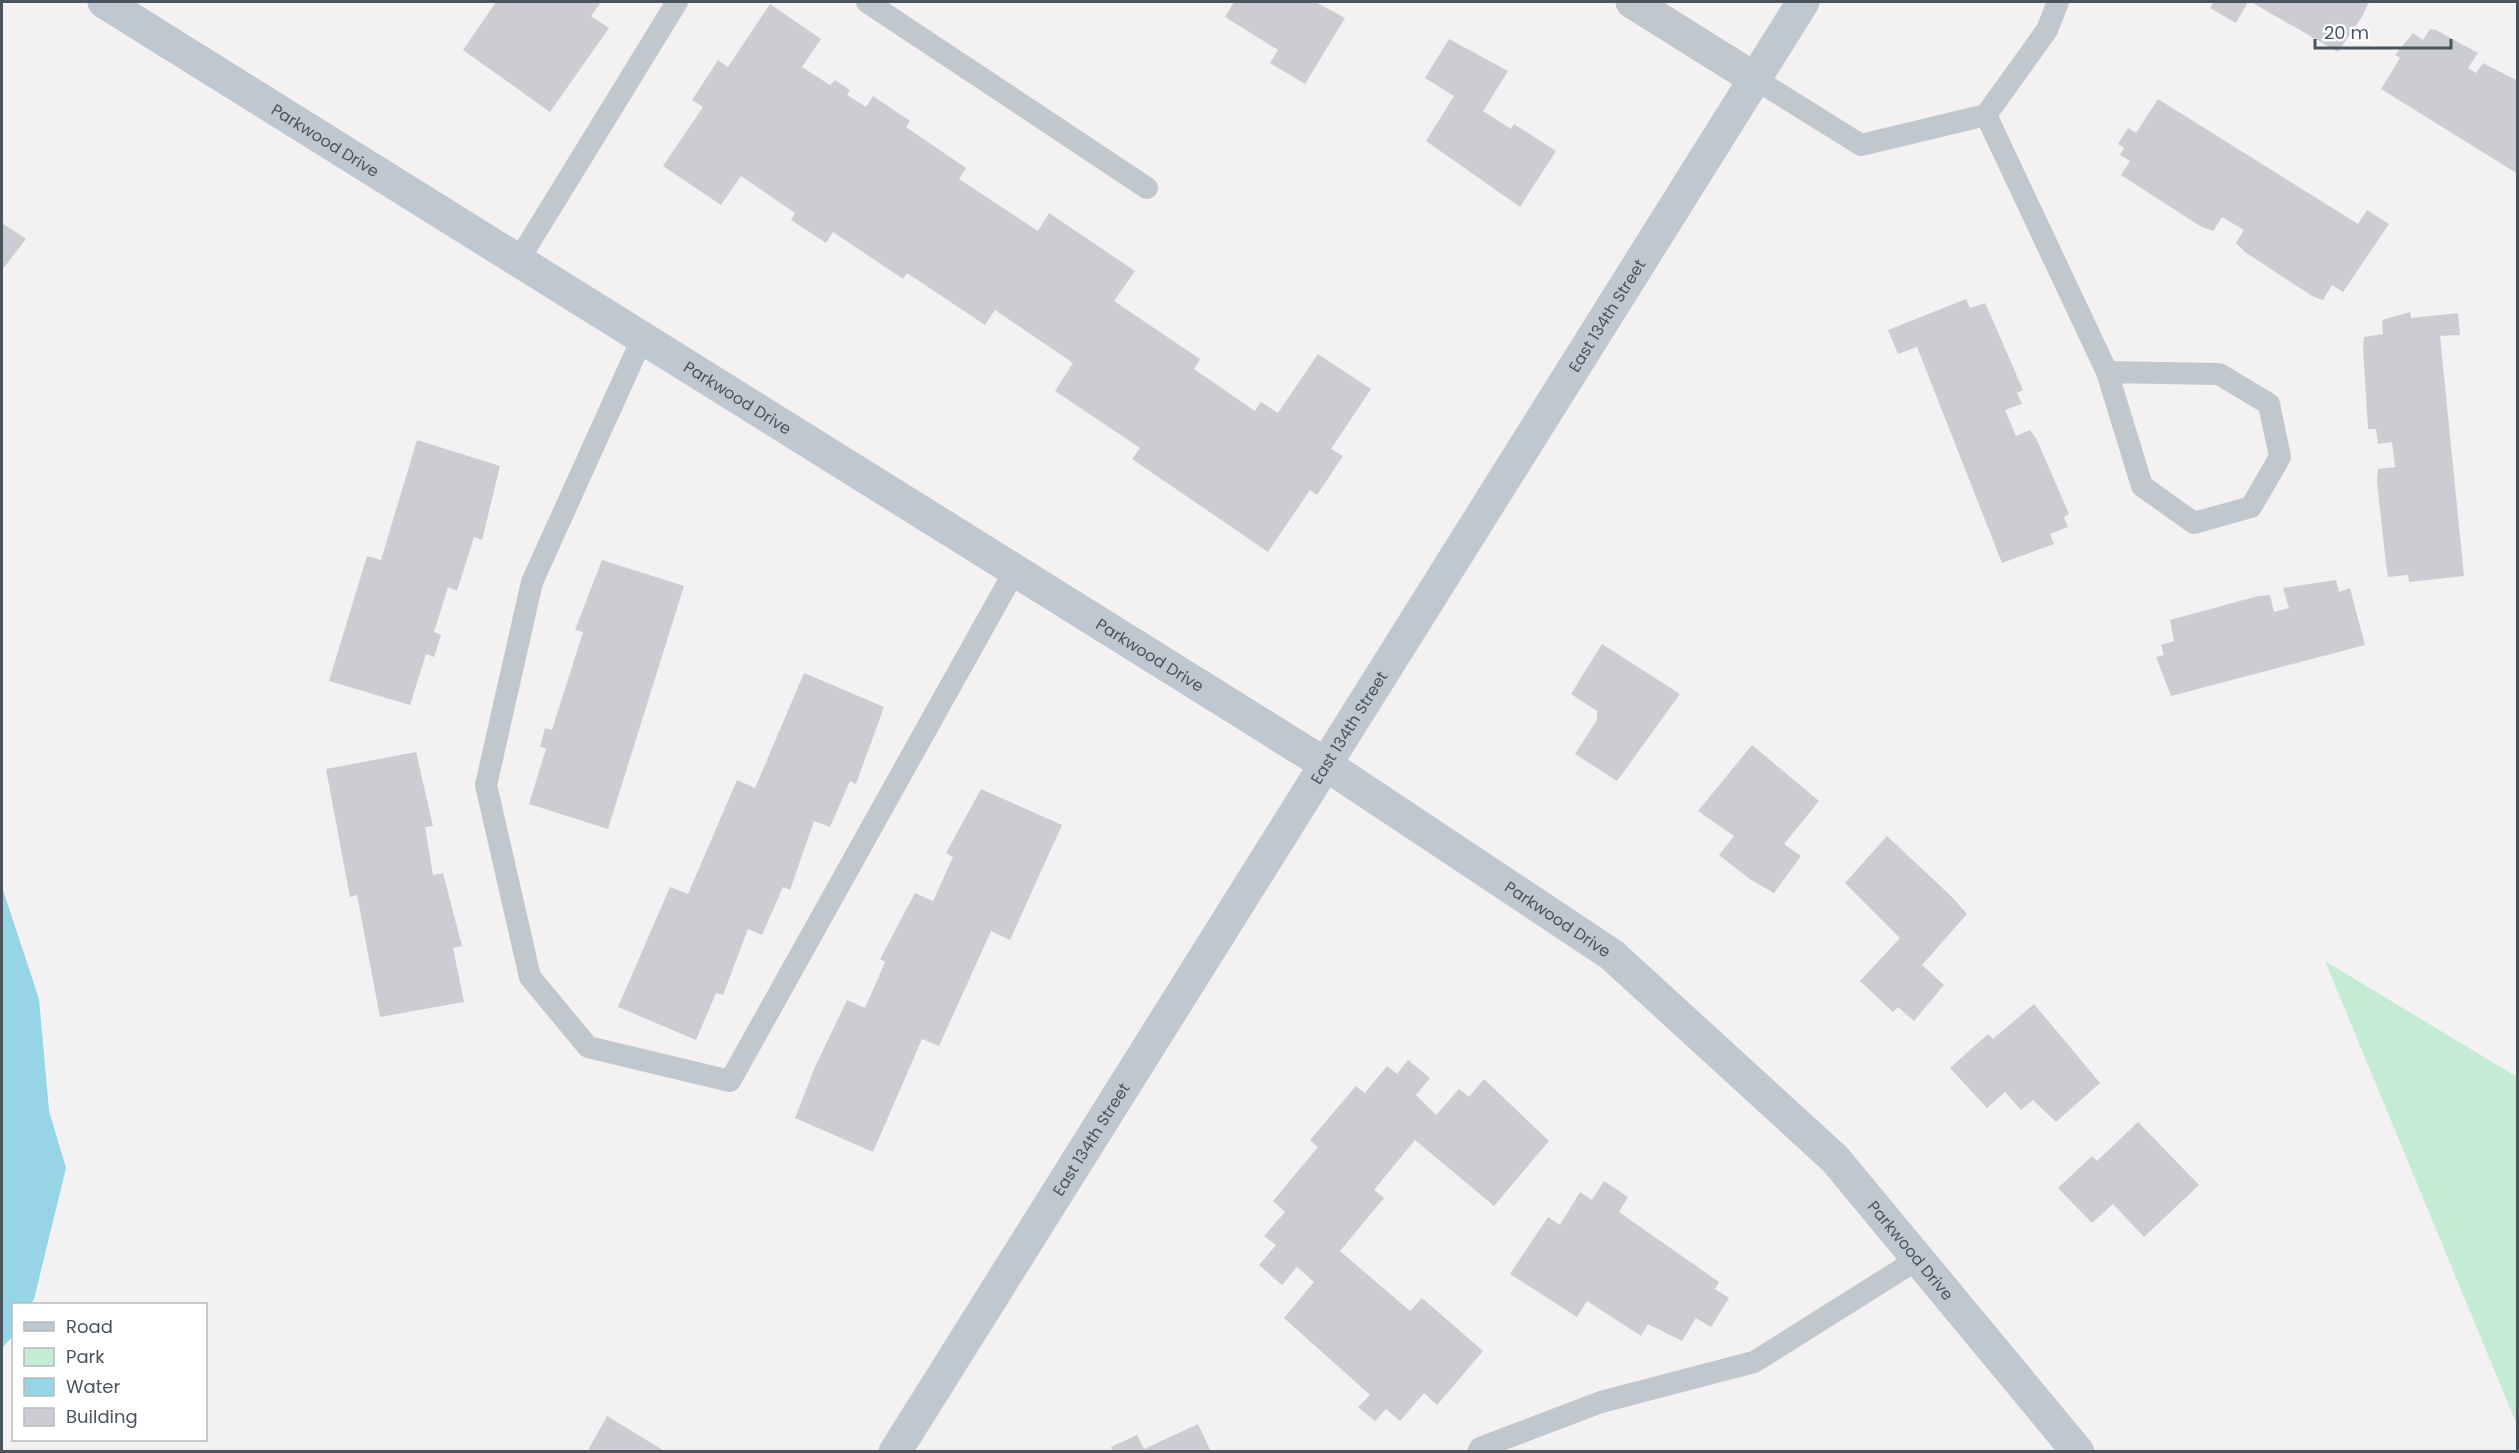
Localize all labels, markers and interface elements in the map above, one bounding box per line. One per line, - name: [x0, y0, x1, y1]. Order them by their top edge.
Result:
- scale bar: [2315, 12, 2452, 50]
- text: 20 m: [2324, 20, 2369, 45]
- street label: Parkwood Drive: [267, 98, 384, 183]
- street label: East 134th Street: [1563, 254, 1651, 376]
- street label: Parkwood Drive: [679, 355, 796, 440]
- street label: Parkwood Drive: [1092, 612, 1208, 697]
- street label: East 134th Street: [1305, 666, 1393, 788]
- street label: Parkwood Drive: [1500, 875, 1616, 963]
- street label: East 134th Street: [1047, 1078, 1135, 1200]
- street label: Parkwood Drive: [1863, 1196, 1959, 1305]
- legend: [12, 1303, 207, 1441]
- text: Road: [66, 1314, 113, 1339]
- text: Park: [66, 1344, 105, 1369]
- text: Water: [66, 1374, 120, 1399]
- text: Building: [66, 1404, 138, 1429]

